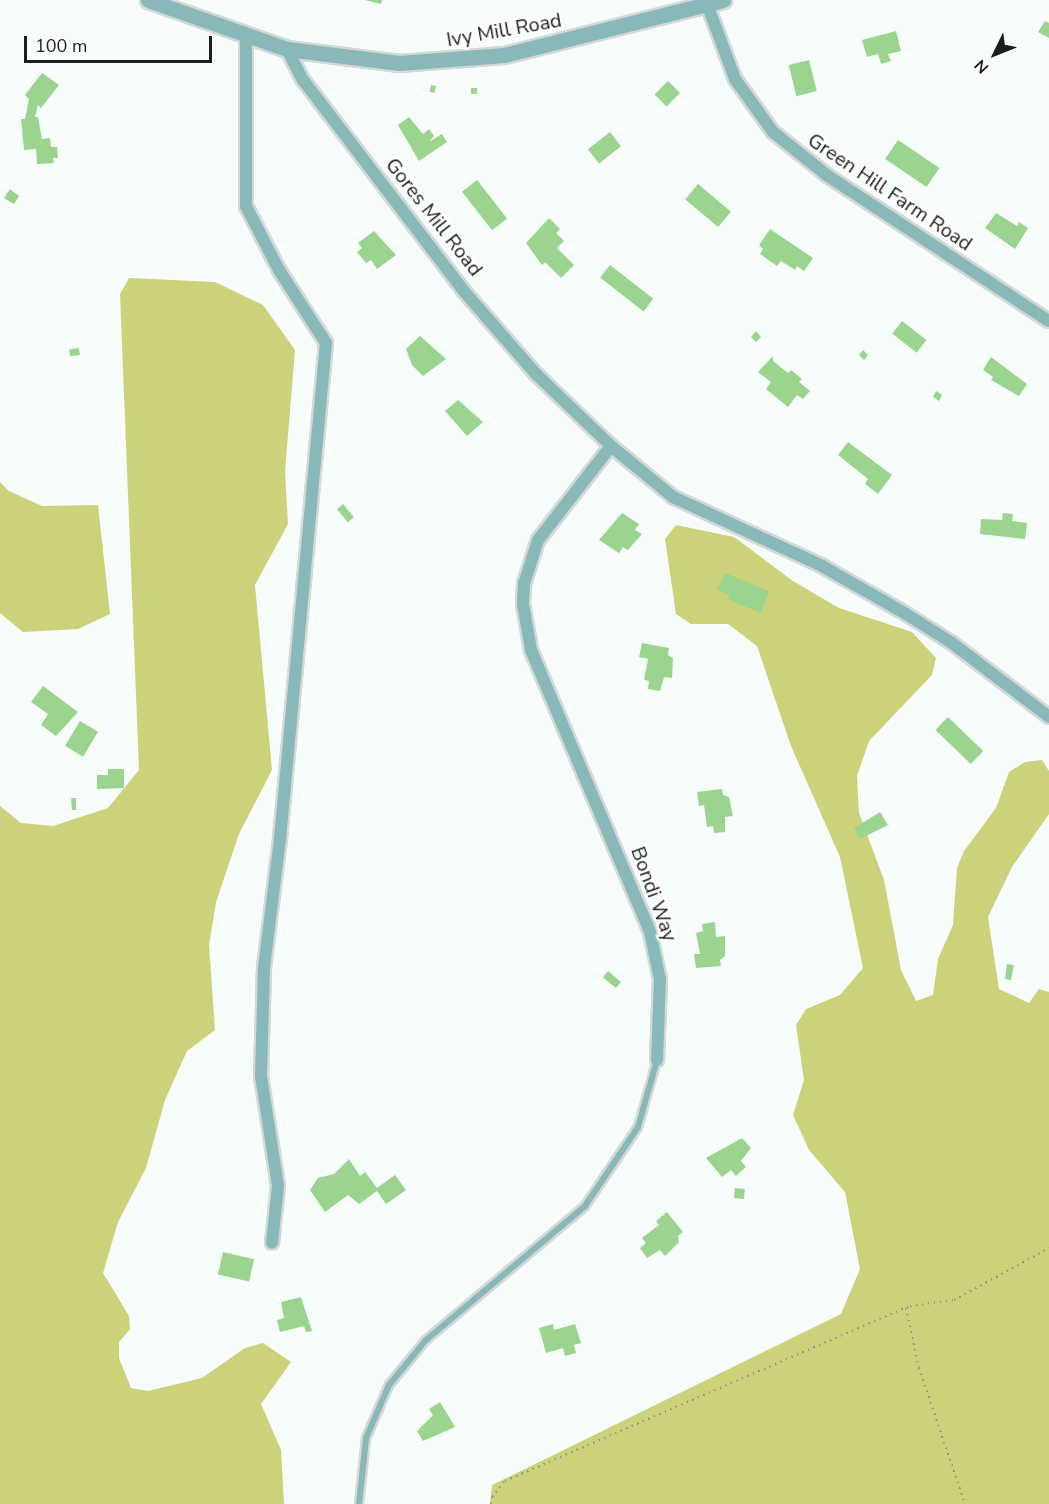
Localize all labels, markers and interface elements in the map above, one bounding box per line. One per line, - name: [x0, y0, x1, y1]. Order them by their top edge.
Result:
- street label: Ivy Mill Road: [445, 8, 563, 52]
- scale bar: [27, 24, 214, 62]
- north arrow: [965, 24, 1025, 84]
- text: 100 m: [35, 34, 87, 58]
- text: N: [970, 54, 994, 78]
- street label: Green Hill Farm Road: [803, 128, 977, 256]
- street label: Gores Mill Road: [380, 153, 488, 281]
- street label: Bondi Way: [626, 843, 682, 945]

